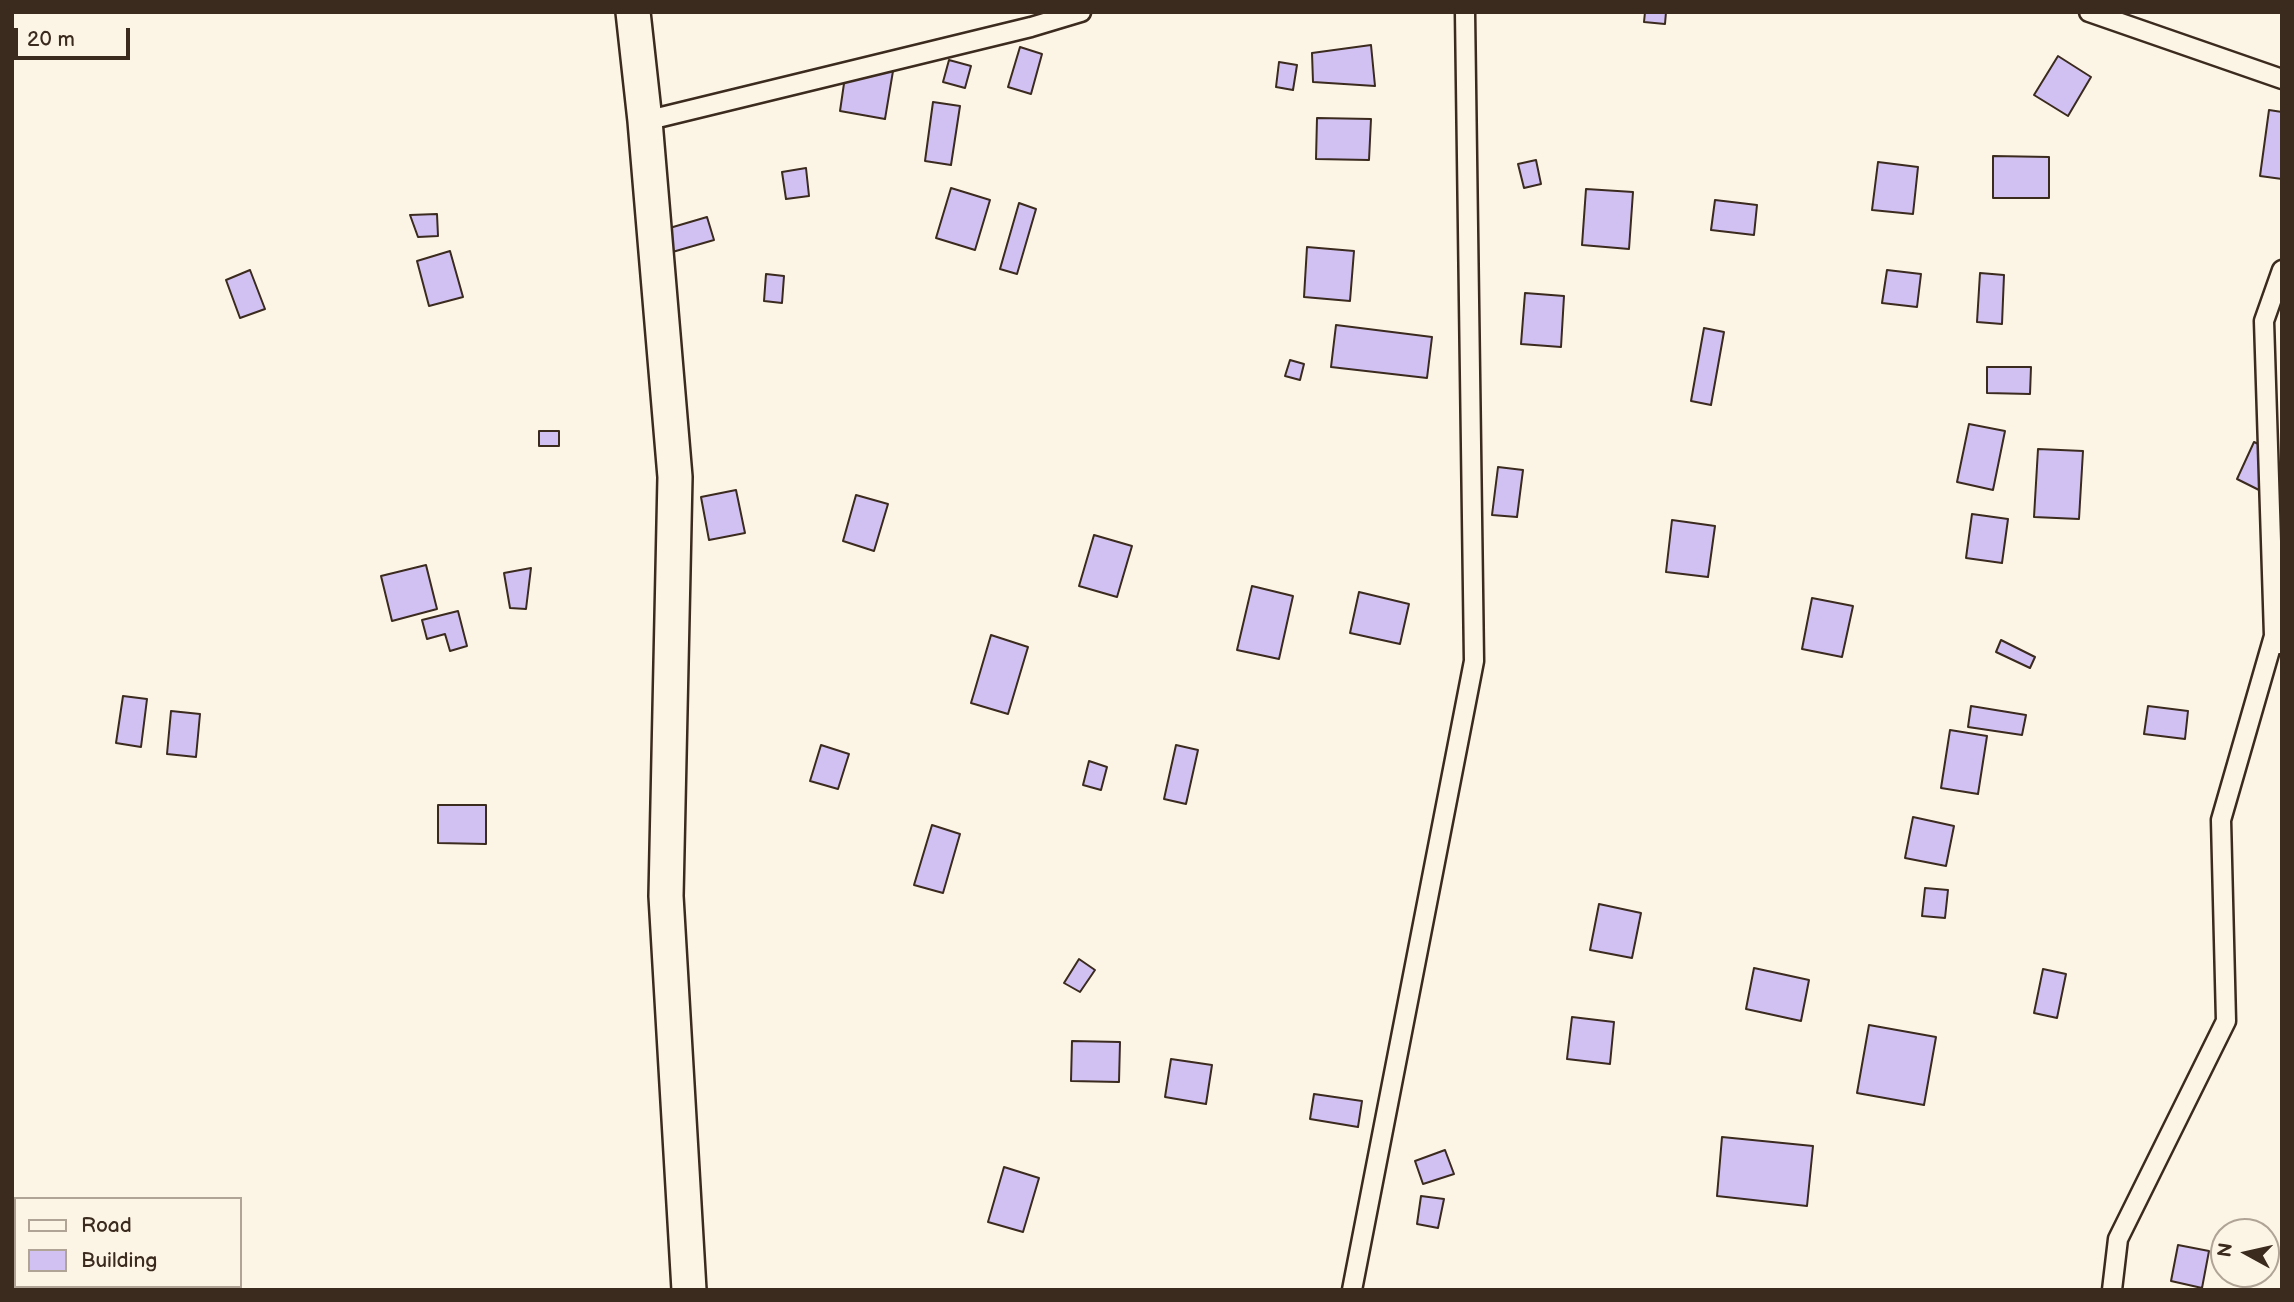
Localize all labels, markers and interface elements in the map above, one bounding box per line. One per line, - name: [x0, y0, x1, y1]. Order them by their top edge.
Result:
- scale bar: [18, 14, 133, 58]
- text: 20 m: [27, 27, 75, 52]
- legend: [14, 1197, 242, 1288]
- text: Road: [81, 1213, 132, 1238]
- north arrow: [2210, 1218, 2280, 1288]
- text: N: [2213, 1242, 2238, 1259]
- text: Building: [81, 1248, 157, 1273]

